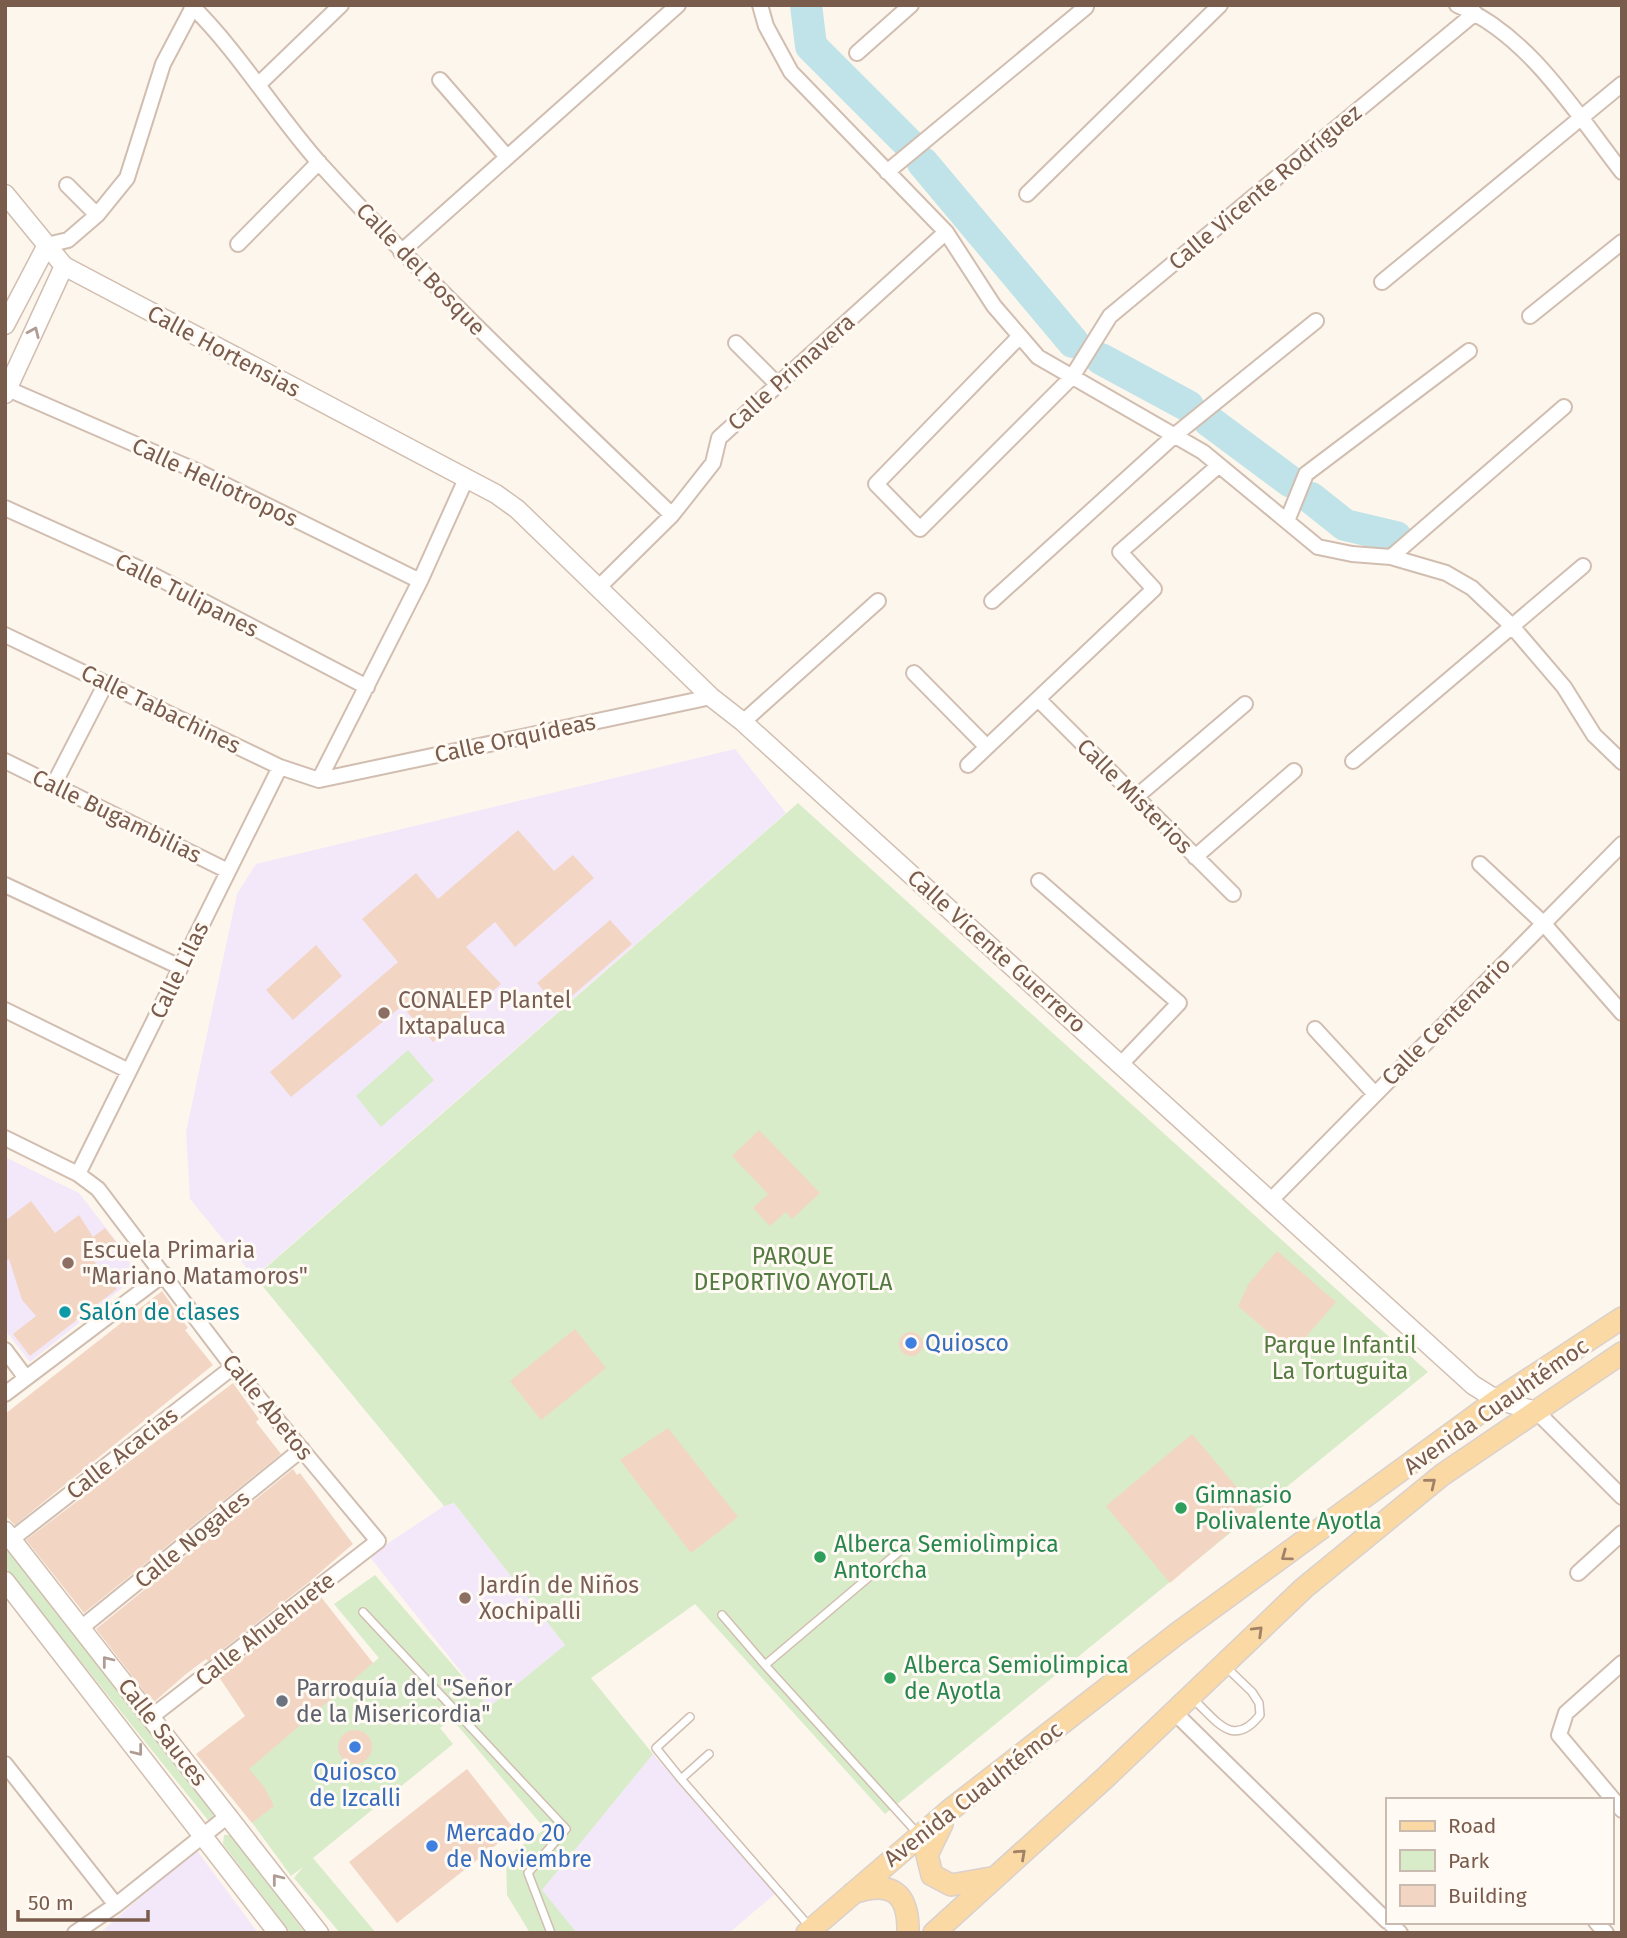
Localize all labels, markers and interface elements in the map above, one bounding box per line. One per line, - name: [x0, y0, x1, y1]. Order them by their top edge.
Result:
- street label: Calle Vicente Rodríguez: [1163, 98, 1367, 276]
- street label: Calle del Bosque: [351, 197, 491, 341]
- street label: Calle Hortensias: [143, 299, 305, 403]
- street label: Calle Primavera: [722, 308, 860, 436]
- one-way arrow: [26, 327, 40, 340]
- street label: Calle Heliotropos: [128, 431, 302, 533]
- street label: Calle Tulipanes: [111, 547, 263, 643]
- street label: Calle Tabachines: [77, 658, 245, 760]
- street label: Calle Orquídeas: [432, 707, 598, 769]
- street label: Calle Misterios: [1071, 732, 1199, 860]
- street label: Calle Bugambilias: [28, 763, 206, 869]
- street label: Calle Vicente Guerrero: [902, 863, 1092, 1039]
- street label: Calle Lilas: [144, 917, 214, 1023]
- street label: Calle Centenario: [1376, 951, 1516, 1091]
- place label: CONALEP Plantel Ixtapaluca: [398, 986, 572, 1040]
- marker: CONALEP Plantel Ixtapaluca: [376, 1005, 392, 1021]
- place label: Escuela Primaria "Mariano Matamoros": [82, 1236, 308, 1290]
- park label: PARQUE DEPORTIVO AYOTLA: [694, 1242, 893, 1296]
- marker: Escuela Primaria "Mariano Matamoros": [60, 1255, 76, 1271]
- place label: Salón de clases: [79, 1298, 240, 1326]
- marker: Salón de clases: [57, 1304, 73, 1320]
- place label: Quiosco: [925, 1329, 1009, 1357]
- park label: Parque Infantil La Tortuguita: [1263, 1331, 1417, 1385]
- street label: Avenida Cuauhtémoc: [1398, 1332, 1594, 1480]
- marker: Quiosco: [903, 1335, 919, 1351]
- street label: Calle Abetos: [217, 1348, 319, 1466]
- street label: Calle Acacias: [61, 1401, 183, 1505]
- one-way arrow: [1424, 1479, 1436, 1492]
- place label: Gimnasio Polivalente Ayotla: [1195, 1481, 1382, 1535]
- street label: Calle Nogales: [129, 1484, 255, 1594]
- marker: Gimnasio Polivalente Ayotla: [1173, 1500, 1189, 1516]
- place label: Alberca Semiolìmpica Antorcha: [834, 1530, 1059, 1584]
- one-way arrow: [1281, 1547, 1294, 1560]
- marker: Alberca Semiolìmpica Antorcha: [812, 1549, 828, 1565]
- street label: Calle Ahuehuete: [190, 1566, 340, 1692]
- place label: Jardín de Niños Xochipalli: [479, 1571, 639, 1625]
- marker: Jardín de Niños Xochipalli: [457, 1590, 473, 1606]
- one-way arrow: [1250, 1627, 1263, 1640]
- place label: Alberca Semiolimpica de Ayotla: [904, 1651, 1129, 1705]
- one-way arrow: [102, 1656, 115, 1669]
- marker: Alberca Semiolimpica de Ayotla: [882, 1670, 898, 1686]
- street label: Calle Sauces: [112, 1672, 214, 1792]
- place label: Parroquía del "Señor de la Misericordia": [296, 1674, 513, 1728]
- marker: Parroquía del "Señor de la Misericordia": [274, 1693, 290, 1709]
- street label: Avenida Cuauhtémoc: [878, 1716, 1068, 1872]
- marker: Quiosco de Izcalli: [347, 1739, 363, 1755]
- one-way arrow: [130, 1743, 143, 1755]
- place label: Quiosco de Izcalli: [309, 1758, 401, 1812]
- legend: [1386, 1798, 1613, 1924]
- text: Road: [1448, 1813, 1496, 1839]
- place label: Mercado 20 de Noviembre: [446, 1819, 592, 1873]
- marker: Mercado 20 de Noviembre: [424, 1838, 440, 1854]
- text: Park: [1448, 1848, 1490, 1874]
- one-way arrow: [1013, 1850, 1026, 1862]
- one-way arrow: [272, 1874, 285, 1887]
- scale bar: [18, 1878, 147, 1922]
- text: Building: [1448, 1883, 1527, 1909]
- text: 50 m: [28, 1890, 74, 1916]

